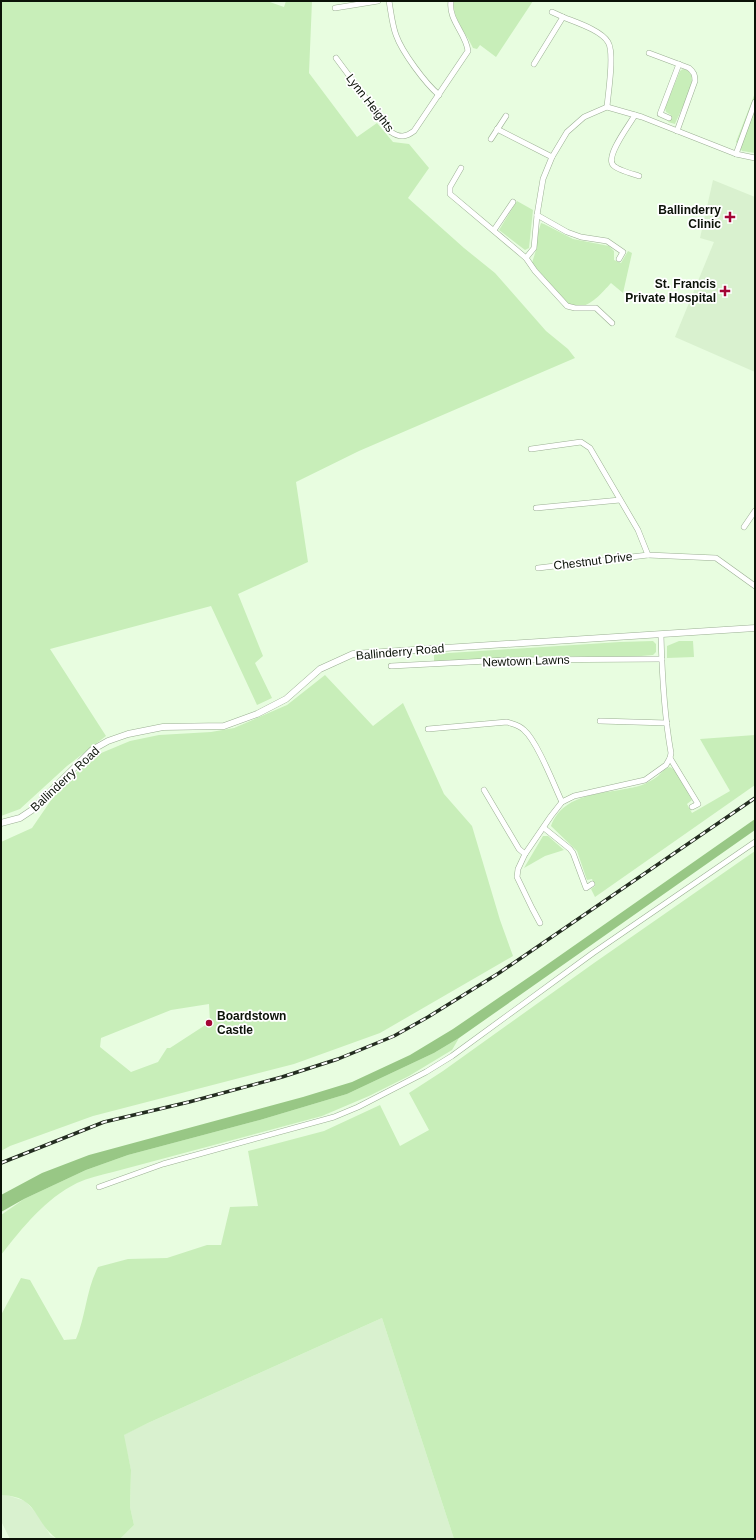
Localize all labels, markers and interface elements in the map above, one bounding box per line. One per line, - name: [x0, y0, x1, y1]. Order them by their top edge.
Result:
- street label: Lynn Heights: [343, 71, 397, 135]
- place label: Ballinderry Clinic: [658, 203, 721, 231]
- marker: Ballinderry Clinic: [724, 211, 736, 223]
- place label: St. Francis Private Hospital: [625, 277, 716, 305]
- marker: St. Francis Private Hospital: [719, 285, 731, 297]
- street label: Chestnut Drive: [553, 549, 634, 573]
- street label: Ballinderry Road: [355, 641, 445, 663]
- street label: Newtown Lawns: [482, 652, 570, 670]
- street label: Ballinderry Road: [28, 744, 102, 814]
- place label: Boardstown Castle: [217, 1009, 286, 1037]
- marker: Boardstown Castle: [204, 1018, 214, 1028]

